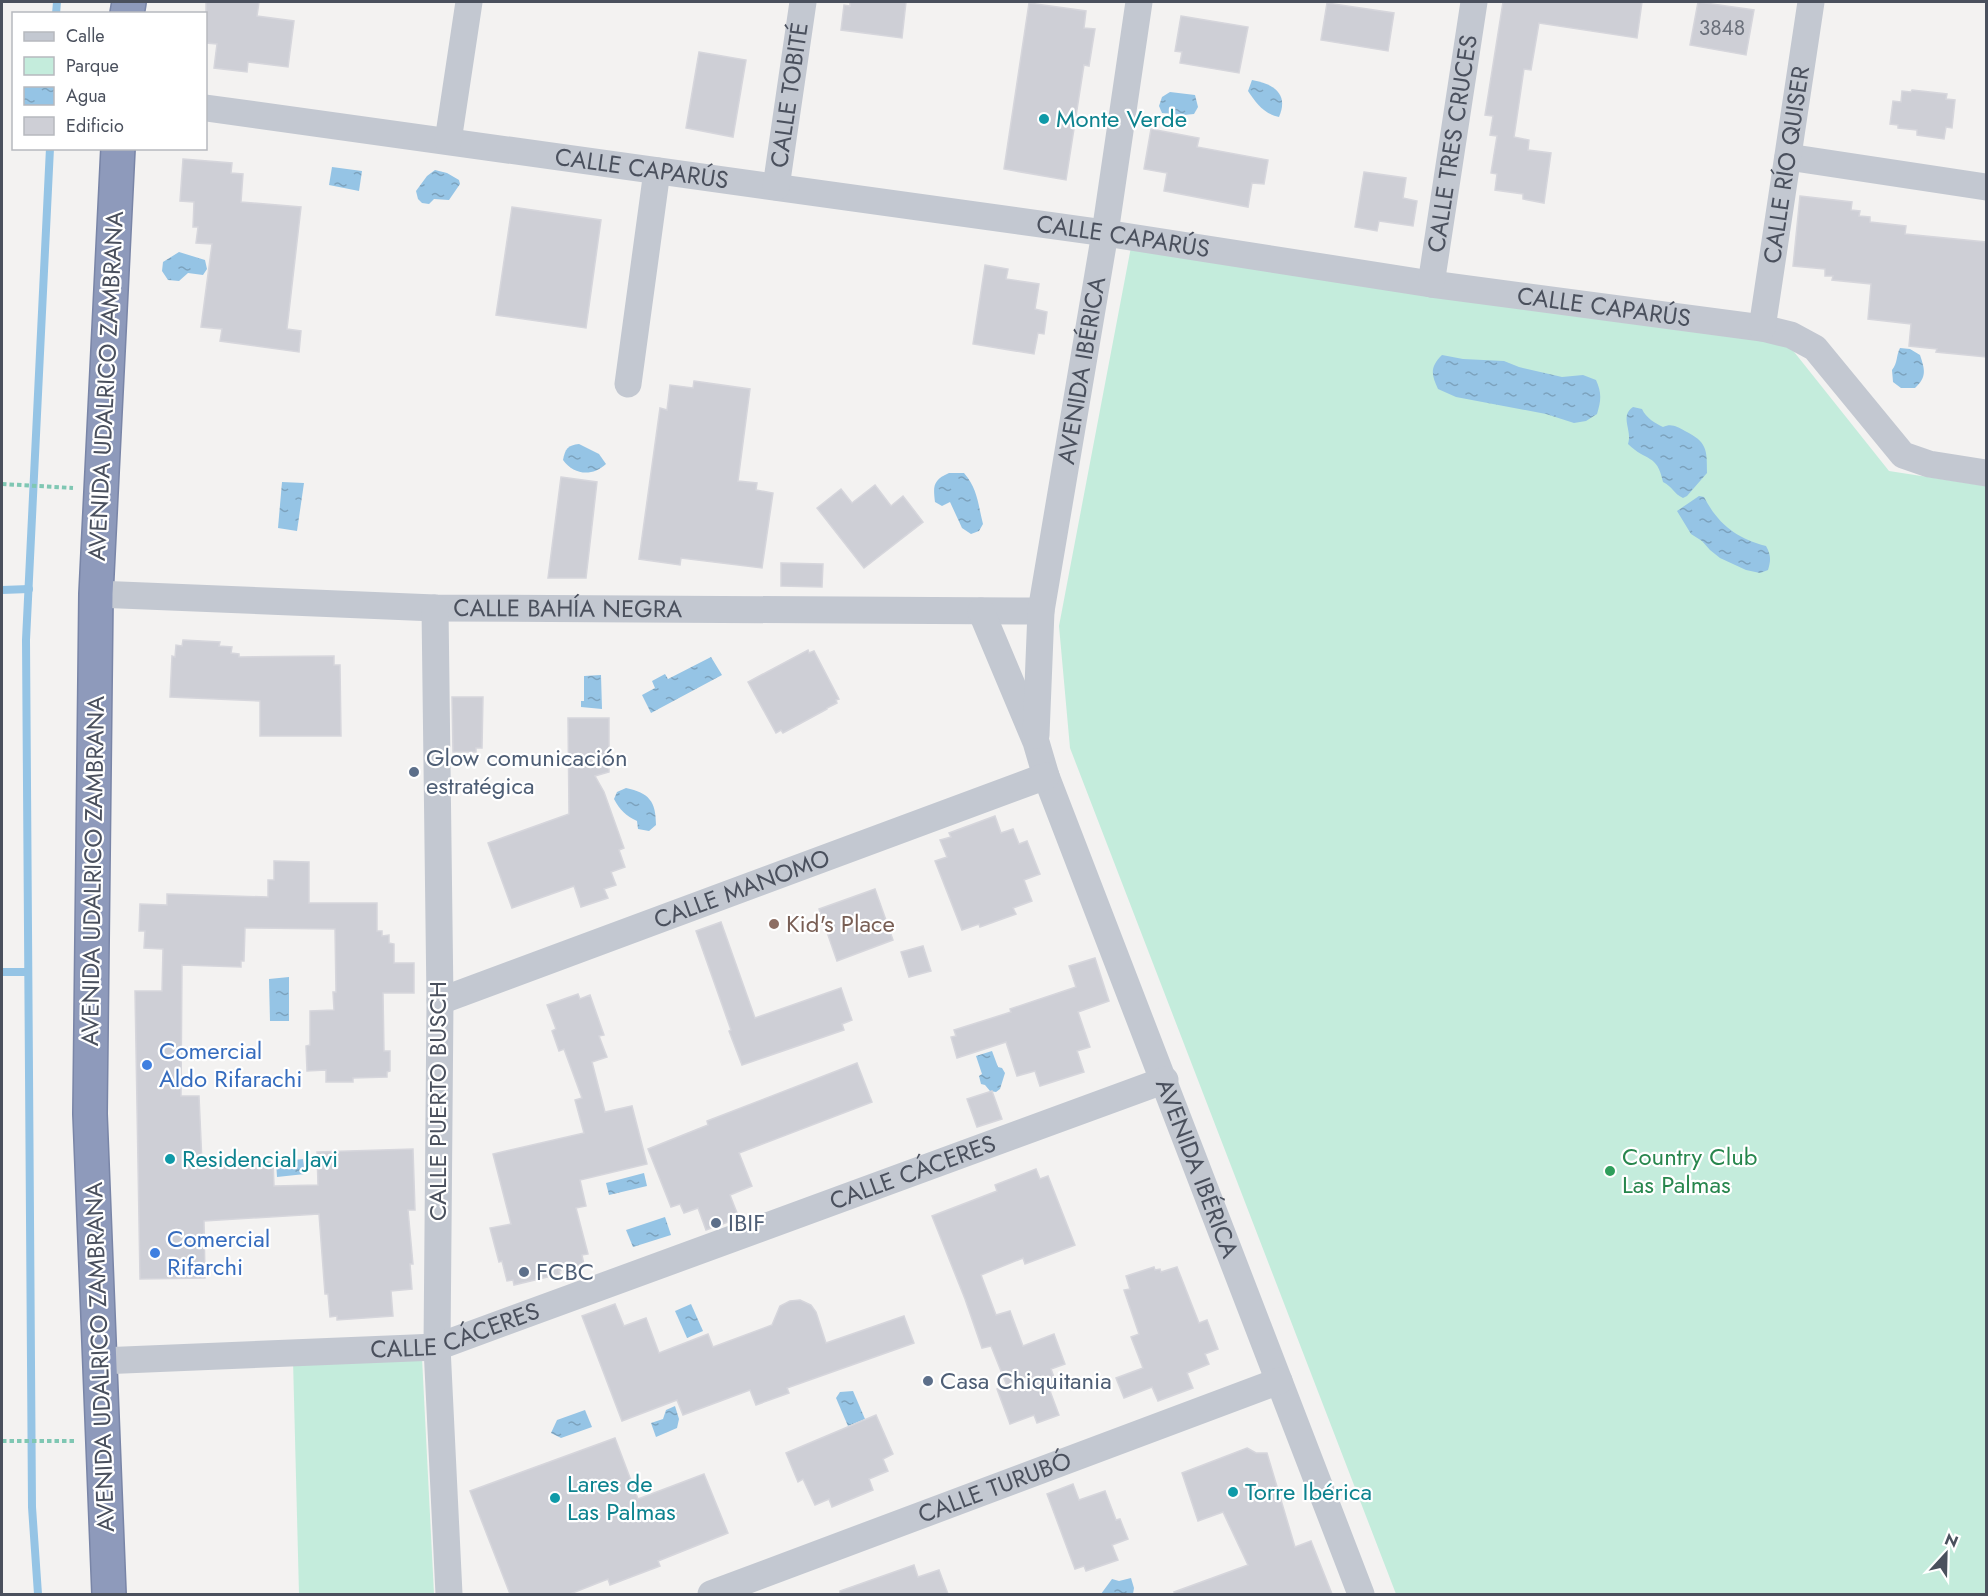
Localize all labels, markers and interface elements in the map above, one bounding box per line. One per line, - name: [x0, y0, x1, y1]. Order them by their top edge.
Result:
- legend: [12, 12, 207, 150]
- house number: 3848: [1699, 13, 1745, 43]
- street label: CALLE TOBITÉ: [761, 20, 817, 170]
- text: Calle: [66, 23, 105, 49]
- street label: CALLE TRES CRUCES: [1418, 32, 1486, 255]
- text: Parque: [66, 53, 119, 79]
- street label: CALLE RÍO QUISER: [1754, 63, 1818, 266]
- text: Agua: [66, 83, 106, 109]
- place label: Monte Verde: [1056, 101, 1187, 136]
- marker: Monte Verde: [1037, 112, 1051, 126]
- text: Edificio: [66, 113, 124, 139]
- street label: CALLE CAPARÚS: [553, 139, 731, 197]
- street label: CALLE CAPARÚS: [1034, 206, 1212, 266]
- street label: AVENIDA UDALRICO ZAMBRANA: [79, 210, 132, 562]
- street label: AVENIDA IBÉRICA: [1048, 274, 1114, 467]
- street label: CALLE CAPARÚS: [1515, 278, 1693, 335]
- street label: CALLE BAHÍA NEGRA: [453, 590, 682, 626]
- street label: AVENIDA UDALRICO ZAMBRANA: [72, 695, 113, 1046]
- place label: Glow comunicación estratégica: [426, 740, 628, 803]
- marker: Glow comunicación estratégica: [407, 765, 421, 779]
- street label: CALLE MANOMO: [649, 840, 835, 937]
- place label: Kid's Place: [786, 906, 895, 941]
- marker: Kid's Place: [767, 917, 781, 931]
- street label: CALLE PUERTO BUSCH: [420, 981, 455, 1221]
- place label: Comercial Aldo Rifarachi: [159, 1033, 303, 1096]
- marker: Comercial Aldo Rifarachi: [140, 1058, 154, 1072]
- street label: AVENIDA IBÉRICA: [1147, 1074, 1248, 1263]
- street label: CALLE CÁCERES: [825, 1126, 1001, 1219]
- place label: Country Club Las Palmas: [1622, 1139, 1757, 1202]
- place label: Residencial Javi: [182, 1141, 338, 1176]
- marker: Residencial Javi: [163, 1152, 177, 1166]
- marker: Country Club Las Palmas: [1603, 1164, 1617, 1178]
- street label: AVENIDA UDALRICO ZAMBRANA: [76, 1181, 123, 1533]
- place label: IBIF: [728, 1205, 765, 1240]
- marker: IBIF: [709, 1216, 723, 1230]
- place label: Comercial Rifarchi: [167, 1221, 270, 1284]
- marker: Comercial Rifarchi: [148, 1246, 162, 1260]
- place label: FCBC: [536, 1254, 594, 1289]
- marker: FCBC: [517, 1265, 531, 1279]
- street label: CALLE CÁCERES: [370, 1293, 544, 1367]
- place label: Casa Chiquitania: [940, 1363, 1112, 1398]
- marker: Casa Chiquitania: [921, 1374, 935, 1388]
- street label: CALLE TURUBÓ: [913, 1442, 1076, 1532]
- place label: Lares de Las Palmas: [567, 1466, 676, 1529]
- place label: Torre Ibérica: [1245, 1474, 1372, 1509]
- marker: Torre Ibérica: [1226, 1485, 1240, 1499]
- marker: Lares de Las Palmas: [548, 1491, 562, 1505]
- north arrow: [1916, 1524, 1976, 1584]
- text: N: [1941, 1528, 1962, 1554]

